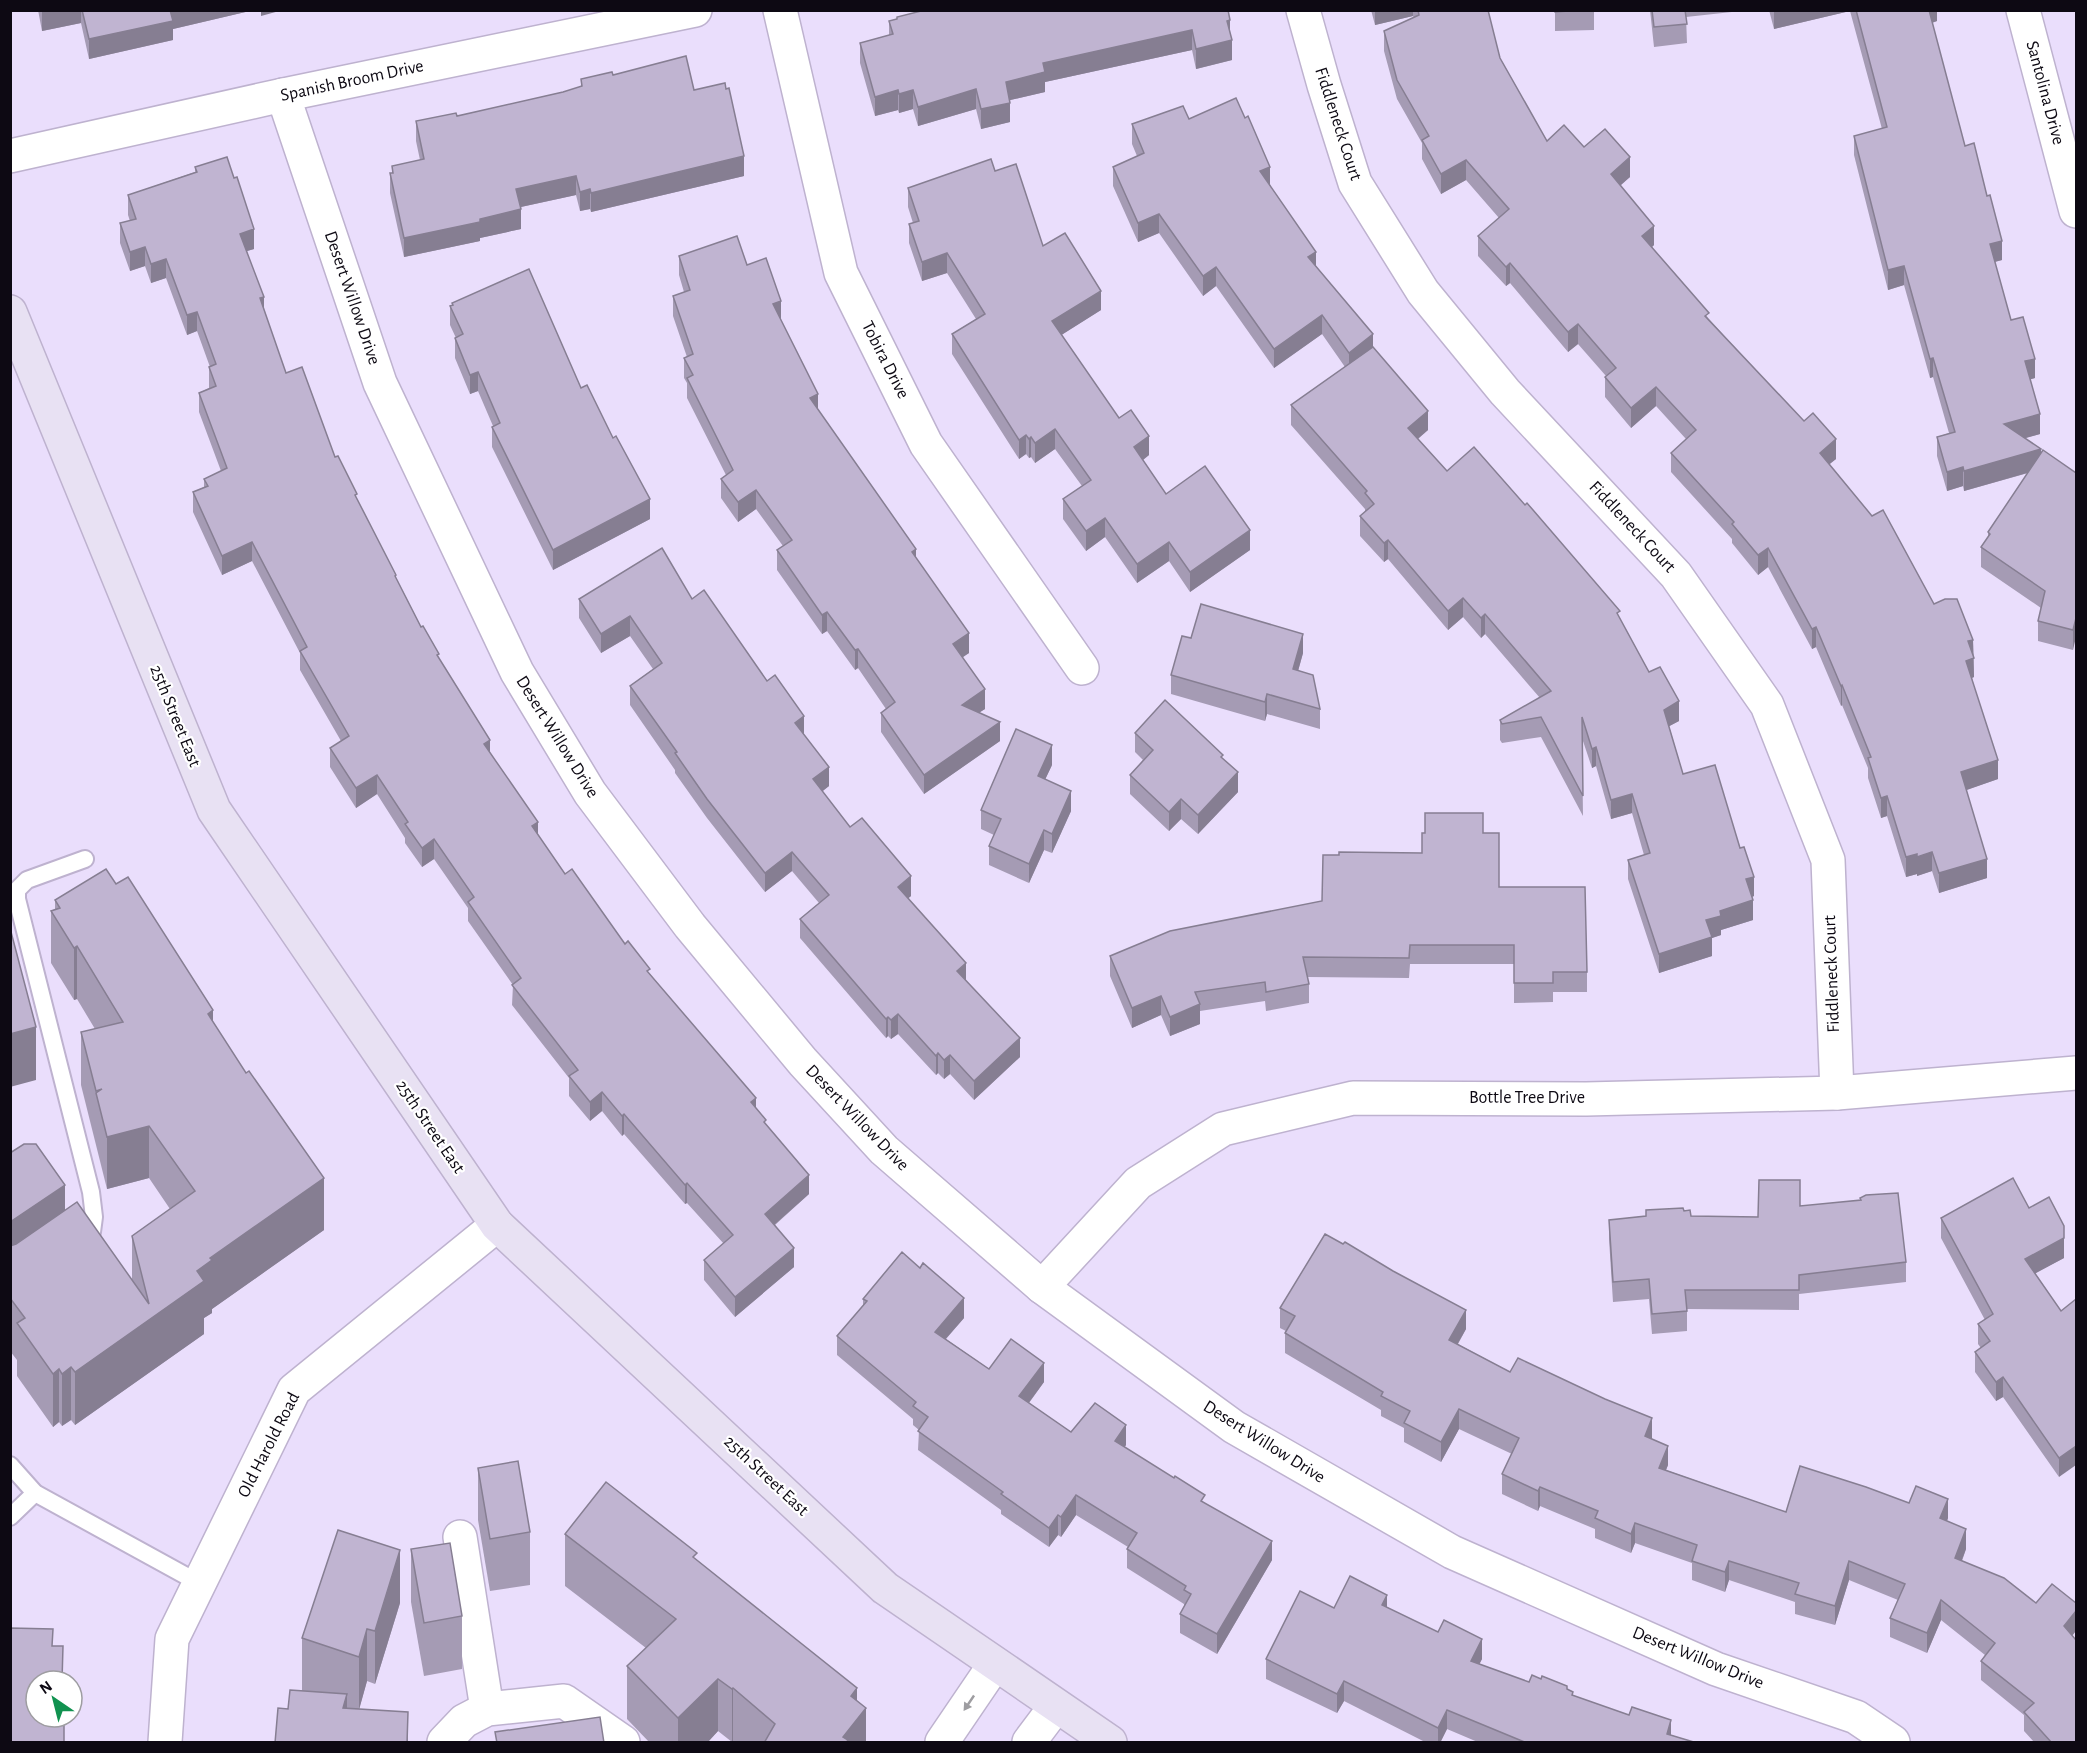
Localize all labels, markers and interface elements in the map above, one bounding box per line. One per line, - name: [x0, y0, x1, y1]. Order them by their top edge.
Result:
- street label: Santolina Drive: [2022, 39, 2068, 147]
- street label: Spanish Broom Drive: [279, 57, 425, 105]
- street label: Fiddleneck Court: [1311, 65, 1365, 183]
- street label: Desert Willow Drive: [321, 229, 383, 367]
- street label: Tobira Drive: [858, 318, 912, 402]
- street label: Fiddleneck Court: [1585, 478, 1679, 576]
- street label: 25th Street East: [146, 662, 204, 770]
- street label: Desert Willow Drive: [512, 673, 602, 801]
- street label: Fiddleneck Court: [1821, 915, 1843, 1033]
- street label: Desert Willow Drive: [802, 1061, 912, 1175]
- street label: 25th Street East: [392, 1077, 468, 1177]
- street label: Bottle Tree Drive: [1469, 1089, 1585, 1107]
- street label: Old Harold Road: [235, 1389, 303, 1501]
- street label: Desert Willow Drive: [1200, 1397, 1328, 1487]
- street label: 25th Street East: [720, 1433, 812, 1520]
- street label: Desert Willow Drive: [1630, 1623, 1766, 1693]
- north arrow: [24, 1669, 84, 1729]
- text: N: [37, 1678, 55, 1697]
- one-way arrow: [963, 1695, 974, 1711]

